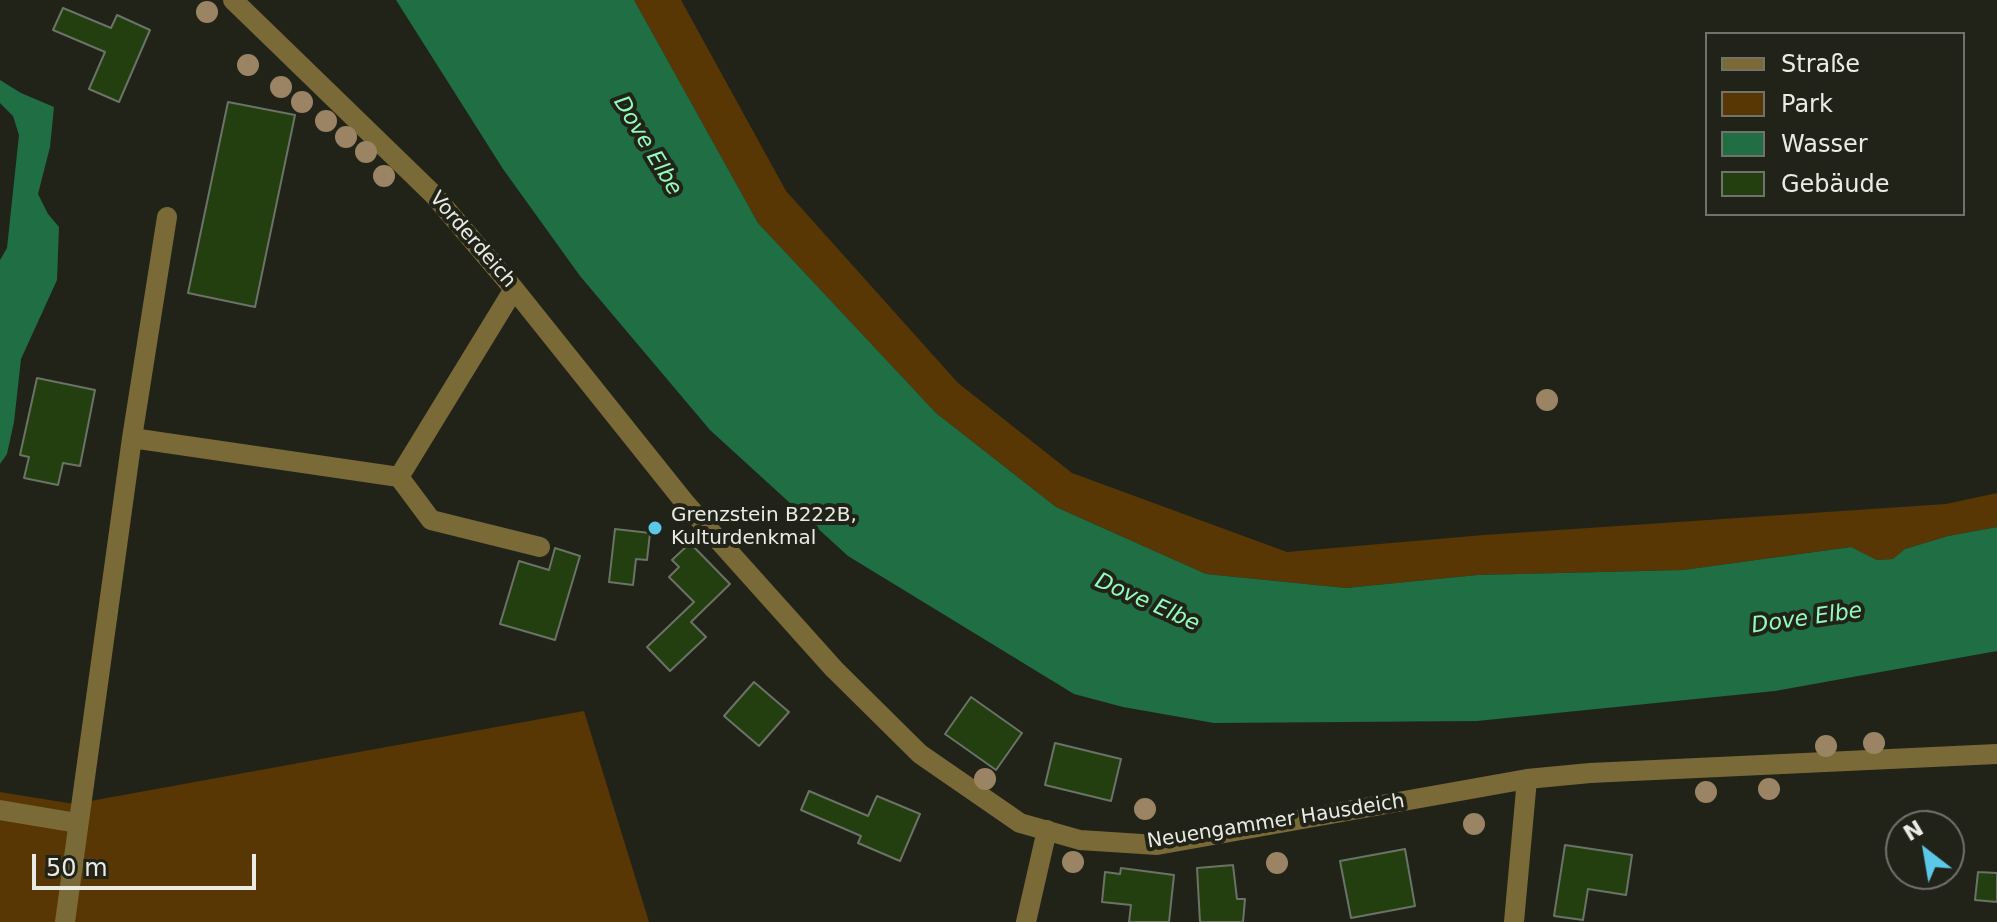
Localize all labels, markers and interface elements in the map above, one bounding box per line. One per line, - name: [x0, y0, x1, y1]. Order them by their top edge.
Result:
- legend: [1705, 32, 1965, 216]
- text: Straße: [1781, 50, 1860, 78]
- text: Park: [1781, 90, 1833, 118]
- water label: Dove Elbe: [607, 91, 687, 201]
- text: Wasser: [1781, 130, 1868, 158]
- text: Gebäude: [1781, 170, 1890, 198]
- street label: Vorderdeich: [424, 187, 520, 293]
- place label: Grenzstein B222B, Kulturdenkmal: [671, 504, 857, 551]
- marker: Grenzstein B222B, Kulturdenkmal: [646, 519, 664, 537]
- water label: Dove Elbe: [1091, 568, 1203, 638]
- water label: Dove Elbe: [1750, 598, 1864, 640]
- street label: Neuengammer Hausdeich: [1146, 790, 1406, 854]
- north arrow: [1885, 810, 1965, 890]
- text: N: [1899, 815, 1928, 846]
- scale bar: [36, 838, 260, 888]
- text: 50 m: [46, 854, 108, 882]

